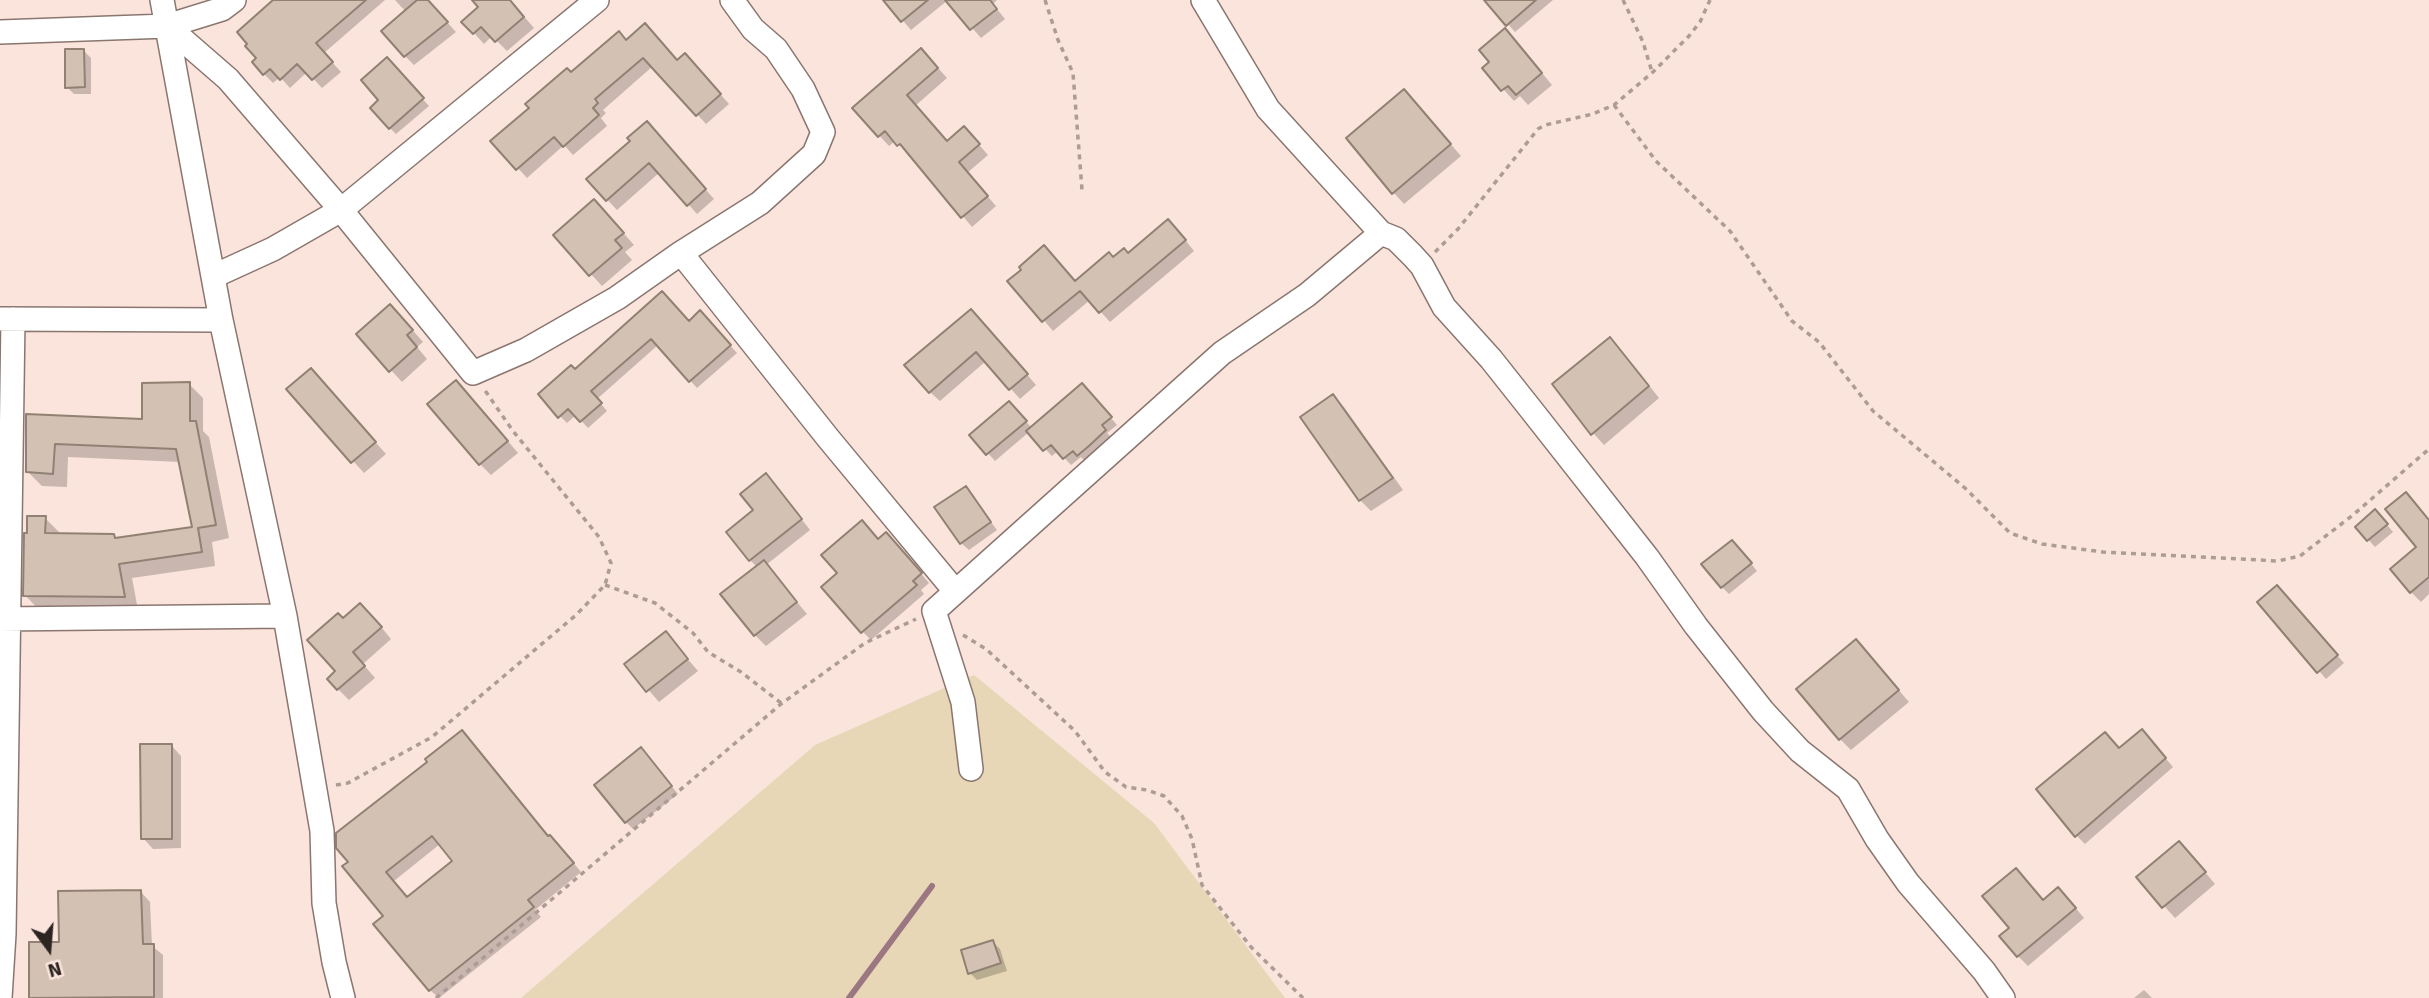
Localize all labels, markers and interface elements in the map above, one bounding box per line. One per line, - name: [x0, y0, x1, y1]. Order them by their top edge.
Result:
- north arrow: [14, 914, 84, 984]
- text: N: [45, 956, 64, 983]

